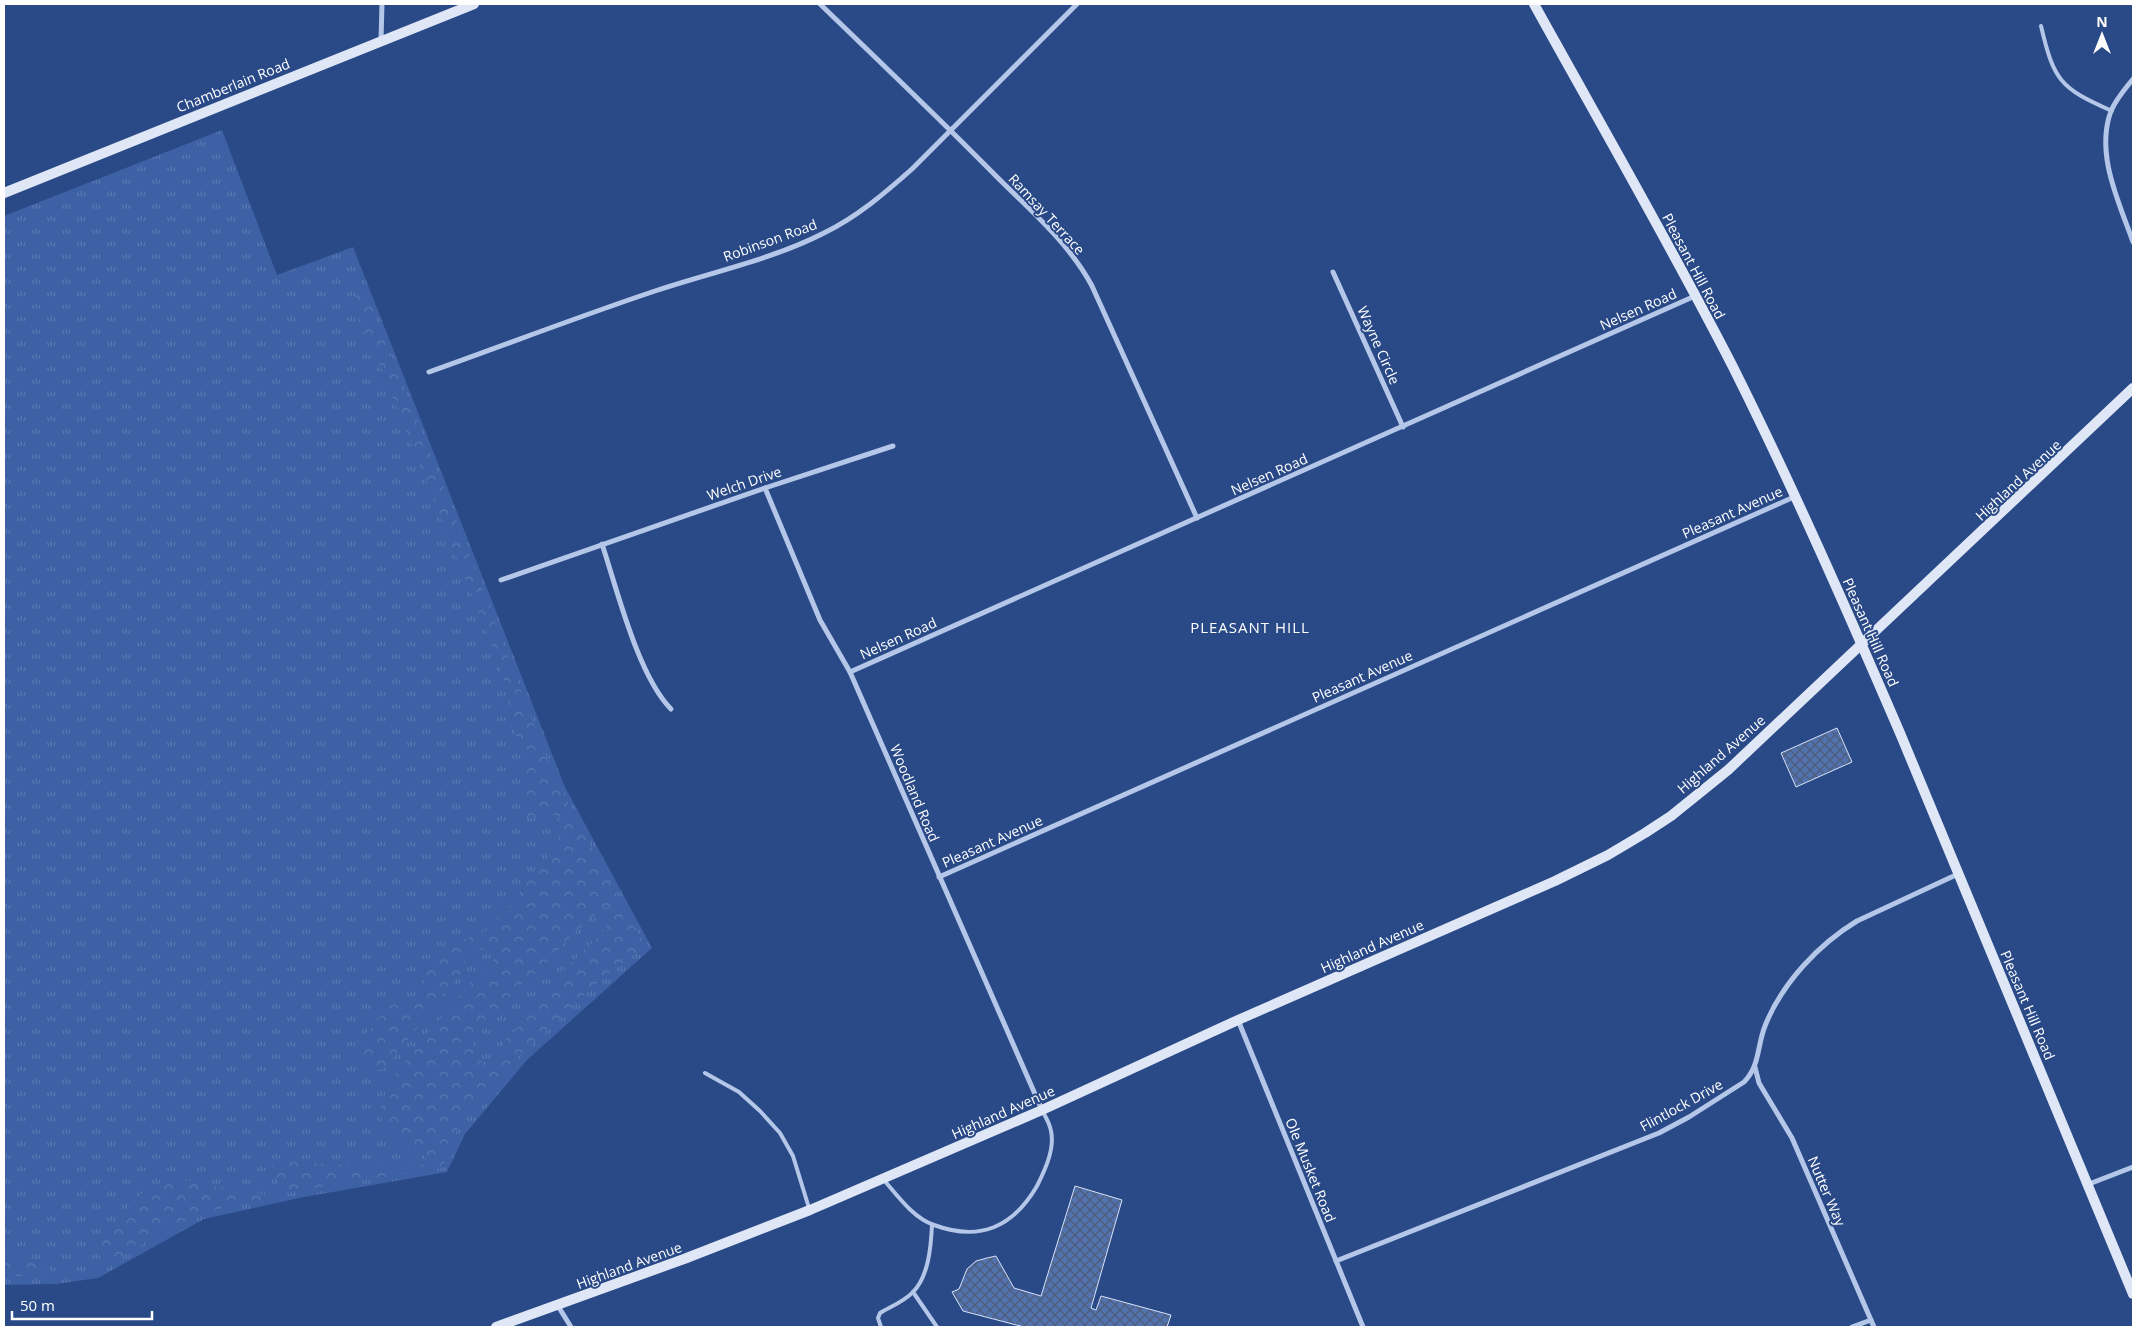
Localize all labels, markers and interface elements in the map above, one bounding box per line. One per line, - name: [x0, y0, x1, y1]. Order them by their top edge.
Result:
- north arrow: [2077, 10, 2127, 60]
- text: N: [2096, 12, 2108, 31]
- street label: Chamberlain Road: [173, 54, 293, 116]
- street label: Ramsay Terrace: [1005, 170, 1089, 259]
- street label: Pleasant Hill Road: [1658, 210, 1730, 322]
- street label: Robinson Road: [720, 214, 820, 266]
- street label: Nelsen Road: [1597, 284, 1679, 334]
- street label: Wayne Circle: [1353, 303, 1405, 387]
- street label: Highland Avenue: [1971, 435, 2065, 525]
- street label: Nelsen Road: [1228, 449, 1310, 499]
- street label: Welch Drive: [704, 461, 784, 505]
- street label: Pleasant Avenue: [1679, 481, 1785, 543]
- street label: Pleasant Hill Road: [1838, 575, 1904, 689]
- street label: Nelsen Road: [857, 613, 939, 663]
- district label: PLEASANT HILL: [1190, 617, 1310, 637]
- street label: Pleasant Avenue: [1309, 645, 1415, 707]
- street label: Highland Avenue: [1673, 710, 1769, 798]
- street label: Woodland Road: [886, 741, 944, 845]
- street label: Pleasant Avenue: [939, 810, 1045, 872]
- street label: Highland Avenue: [1317, 915, 1427, 977]
- street label: Pleasant Hill Road: [1996, 947, 2060, 1063]
- street label: Flintlock Drive: [1636, 1074, 1726, 1136]
- street label: Highland Avenue: [948, 1081, 1058, 1143]
- street label: Ole Musket Road: [1281, 1115, 1341, 1225]
- street label: Nutter Way: [1804, 1153, 1851, 1230]
- street label: Highland Avenue: [574, 1237, 684, 1293]
- scale bar: [12, 1288, 152, 1320]
- text: 50 m: [20, 1295, 55, 1315]

